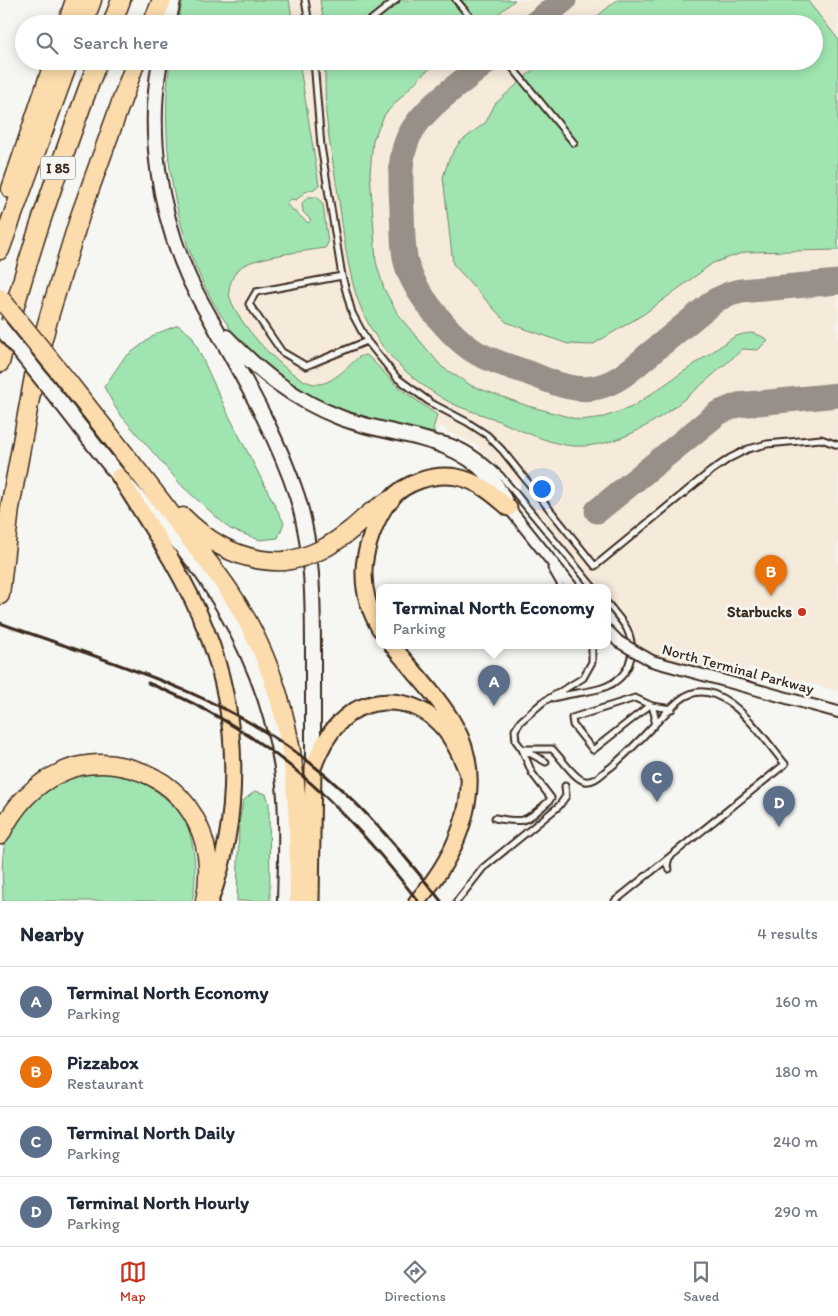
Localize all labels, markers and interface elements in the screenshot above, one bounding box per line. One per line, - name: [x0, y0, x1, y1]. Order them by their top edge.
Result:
- search box: [15, 15, 823, 70]
- icon: search: [33, 29, 61, 57]
- text: Search here: [73, 31, 168, 54]
- road number: I 85: [40, 156, 76, 180]
- your location: [529, 476, 555, 502]
- pin: B: [755, 555, 787, 596]
- popup: [376, 584, 611, 649]
- text: Terminal North Economy: [393, 596, 594, 619]
- place label: Starbucks: [727, 603, 792, 621]
- marker: Starbucks: [796, 606, 808, 618]
- text: Parking: [393, 619, 446, 638]
- street label: North Terminal Parkway: [660, 640, 816, 698]
- pin: A: [478, 665, 510, 706]
- pin: C: [641, 761, 673, 802]
- pin: D: [763, 786, 795, 827]
- text: Nearby: [20, 921, 84, 946]
- text: 4 results: [757, 924, 818, 943]
- text: Terminal North Economy: [67, 981, 268, 1004]
- text: A: [31, 992, 41, 1011]
- text: 160 m: [775, 992, 818, 1011]
- text: Parking: [67, 1004, 120, 1023]
- text: Pizzabox: [67, 1051, 139, 1074]
- text: B: [31, 1062, 41, 1081]
- text: 180 m: [775, 1062, 818, 1081]
- text: Restaurant: [67, 1074, 144, 1093]
- text: Terminal North Daily: [67, 1121, 235, 1144]
- text: C: [31, 1132, 41, 1151]
- text: 240 m: [773, 1132, 818, 1151]
- text: Parking: [67, 1144, 120, 1163]
- text: Terminal North Hourly: [67, 1191, 249, 1214]
- text: D: [31, 1202, 41, 1221]
- text: 290 m: [774, 1202, 818, 1221]
- text: Parking: [67, 1214, 120, 1233]
- tab: Map: [119, 1258, 147, 1305]
- tab: Directions: [384, 1258, 446, 1305]
- tab: Saved: [683, 1258, 719, 1305]

